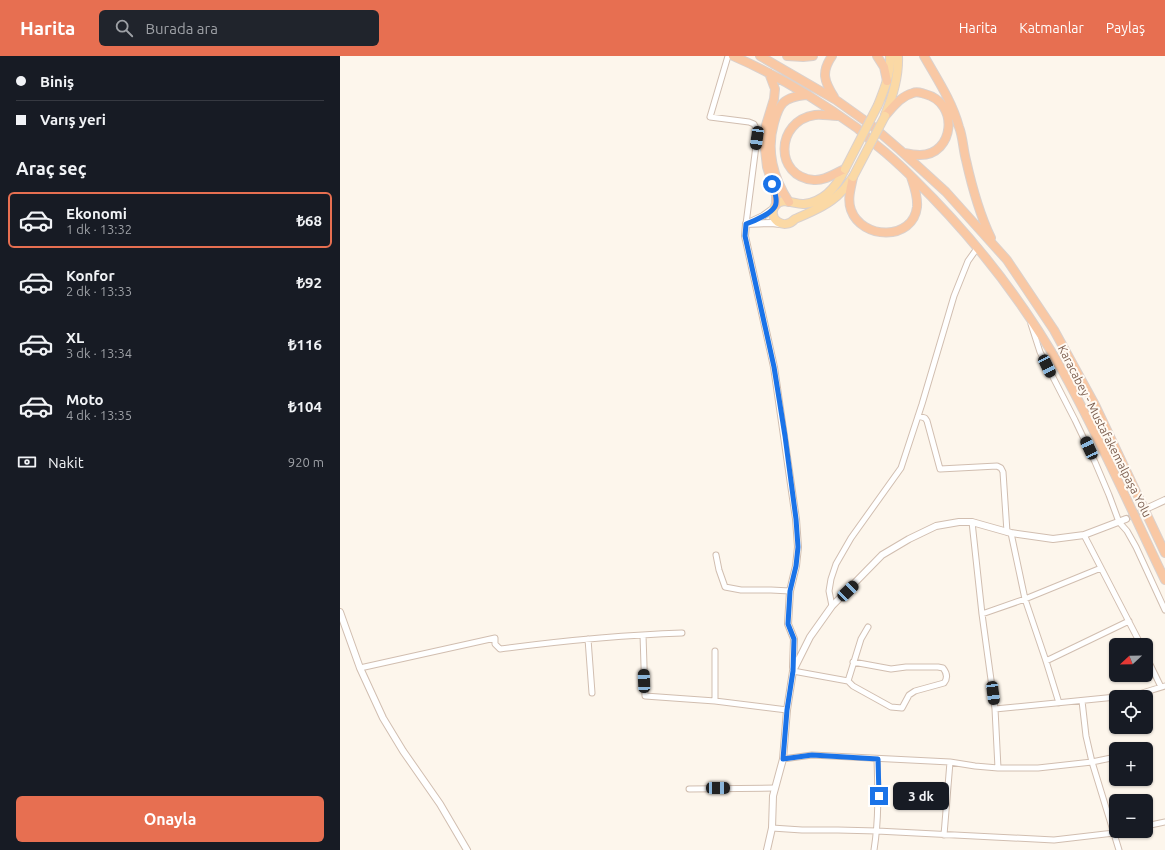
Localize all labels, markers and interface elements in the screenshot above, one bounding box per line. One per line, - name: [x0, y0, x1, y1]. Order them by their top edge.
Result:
- search box: [99, 10, 379, 46]
- text: Harita: [20, 17, 75, 39]
- icon: search: [113, 17, 135, 39]
- text: Burada ara: [145, 20, 218, 37]
- text: Harita: [959, 20, 997, 36]
- text: Katmanlar: [1019, 20, 1084, 36]
- text: Paylaş: [1106, 20, 1145, 36]
- text: Biniş: [40, 73, 74, 90]
- text: Varış yeri: [40, 111, 106, 128]
- car: [749, 125, 765, 151]
- text: Araç seç: [16, 158, 87, 178]
- route start: [763, 175, 781, 193]
- icon: car: [18, 202, 54, 238]
- text: Ekonomi: [66, 205, 127, 222]
- text: ₺68: [296, 212, 322, 229]
- text: 1 dk · 13:32: [66, 222, 132, 236]
- icon: car: [18, 264, 54, 300]
- text: Konfor: [66, 267, 115, 284]
- text: ₺92: [296, 274, 322, 291]
- text: 2 dk · 13:33: [66, 284, 132, 298]
- icon: car: [18, 326, 54, 362]
- text: XL: [66, 329, 84, 346]
- text: ₺116: [288, 336, 322, 353]
- street label: Karacabey - Mustafakemalpaşa Yolu: [1056, 343, 1154, 519]
- text: 3 dk · 13:34: [66, 346, 132, 360]
- car: [1036, 353, 1058, 379]
- icon: car: [18, 388, 54, 424]
- text: Moto: [66, 391, 104, 408]
- text: ₺104: [288, 398, 322, 415]
- text: 4 dk · 13:35: [66, 408, 132, 422]
- car: [1078, 435, 1100, 461]
- icon: cash: [16, 451, 38, 473]
- text: Nakit: [48, 454, 84, 471]
- text: 920 m: [288, 455, 324, 469]
- car: [835, 578, 861, 604]
- north arrow: [1109, 638, 1153, 682]
- map controls: [1109, 638, 1153, 838]
- car: [638, 669, 650, 693]
- car: [986, 680, 1000, 706]
- button: locate: [1109, 690, 1153, 734]
- button: +: [1109, 742, 1153, 786]
- car: [706, 782, 730, 794]
- callout: 3 dk: [893, 782, 949, 810]
- route end: [870, 787, 888, 805]
- text: 3 dk: [908, 789, 934, 803]
- button: −: [1109, 794, 1153, 838]
- button: Onayla: [16, 796, 324, 842]

